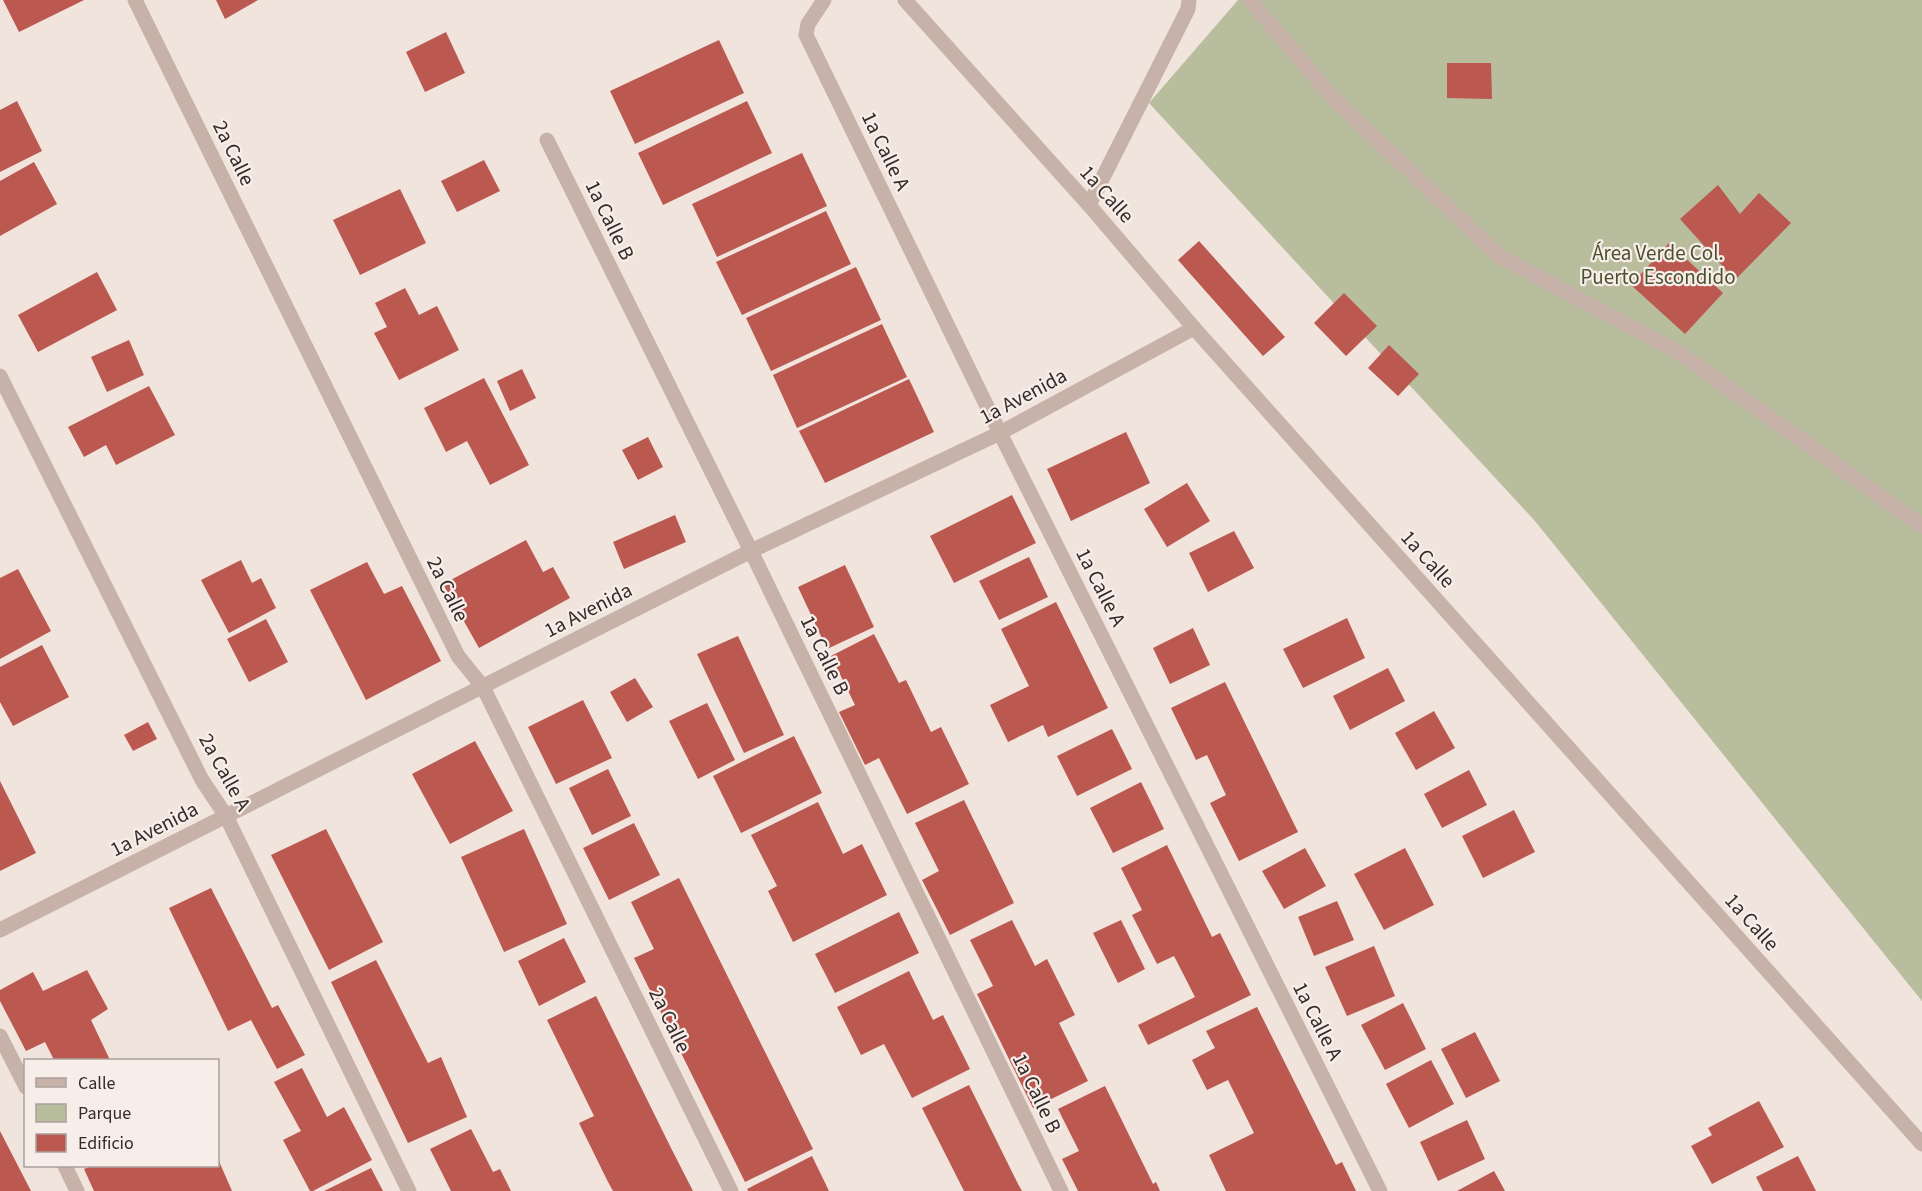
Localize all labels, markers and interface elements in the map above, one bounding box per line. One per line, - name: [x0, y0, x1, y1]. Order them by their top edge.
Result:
- street label: 1a Calle A: [854, 106, 918, 196]
- street label: 2a Calle: [205, 115, 263, 191]
- street label: 1a Calle: [1073, 158, 1141, 230]
- street label: 1a Calle B: [578, 175, 642, 265]
- park label: Área Verde Col. Puerto Escondido: [1580, 238, 1736, 292]
- street label: 1a Avenida: [974, 360, 1072, 432]
- street label: 1a Calle: [1394, 523, 1462, 595]
- street label: 1a Calle A: [1068, 543, 1134, 632]
- street label: 2a Calle: [419, 551, 477, 627]
- street label: 1a Avenida: [539, 575, 637, 645]
- street label: 1a Calle B: [793, 610, 857, 700]
- street label: 2a Calle A: [191, 728, 259, 817]
- street label: 1a Avenida: [105, 794, 203, 864]
- street label: 1a Calle: [1718, 886, 1786, 958]
- street label: 1a Calle A: [1285, 977, 1351, 1066]
- street label: 2a Calle: [641, 982, 699, 1058]
- street label: 1a Calle B: [1005, 1048, 1069, 1138]
- legend: [24, 1059, 219, 1167]
- text: Calle: [78, 1071, 116, 1096]
- text: Parque: [78, 1101, 131, 1126]
- text: Edificio: [78, 1131, 134, 1156]

